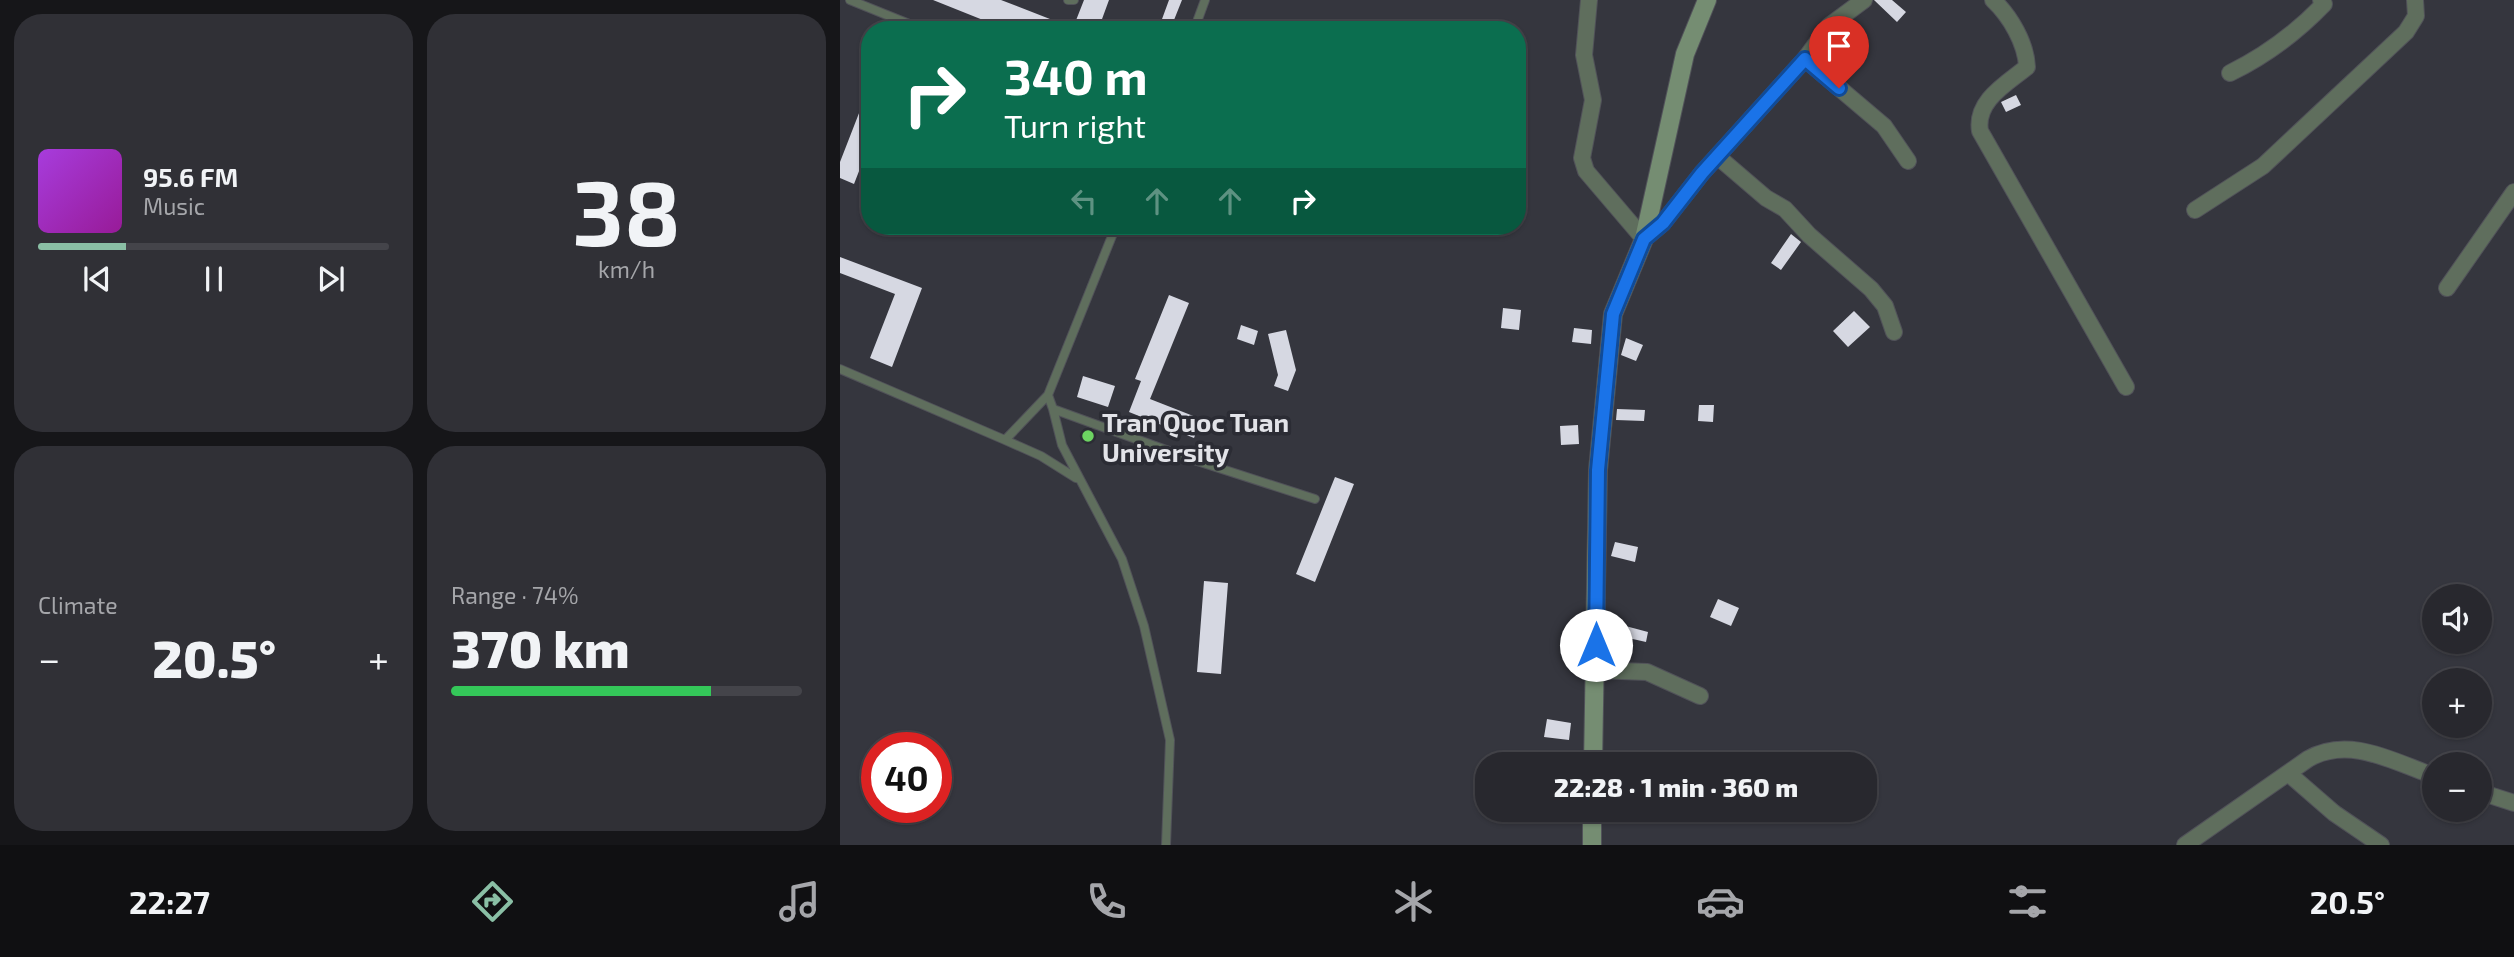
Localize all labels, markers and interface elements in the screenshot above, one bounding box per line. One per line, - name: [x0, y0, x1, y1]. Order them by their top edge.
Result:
- pin: [1809, 16, 1869, 88]
- icon: arrive: [1820, 27, 1858, 65]
- text: 340 m: [1004, 46, 1148, 105]
- icon: right: [889, 49, 980, 140]
- text: Turn right: [1004, 106, 1146, 144]
- text: 38: [572, 155, 681, 264]
- text: 95.6 FM: [143, 161, 238, 192]
- icon: left: [1065, 182, 1103, 220]
- icon: ahead: [1138, 182, 1176, 220]
- icon: ahead: [1211, 182, 1249, 220]
- icon: right: [1284, 182, 1322, 220]
- text: Music: [143, 192, 205, 220]
- text: km/h: [598, 255, 655, 283]
- icon: previous: [78, 260, 116, 298]
- icon: pause: [195, 260, 233, 298]
- icon: next: [312, 260, 350, 298]
- place label: Tran Quoc Tuan University: [1102, 406, 1289, 468]
- marker: Tran Quoc Tuan University: [1080, 428, 1096, 444]
- text: Range · 74%: [451, 581, 578, 609]
- map controls: [2422, 584, 2492, 822]
- button: sound: [2422, 584, 2492, 654]
- text: Climate: [38, 591, 118, 619]
- position arrow: [1559, 608, 1633, 682]
- text: 370 km: [451, 616, 630, 678]
- text: 20.5°: [152, 626, 276, 688]
- text: −: [38, 635, 60, 681]
- text: +: [368, 635, 389, 681]
- button: +: [2422, 668, 2492, 738]
- speed limit sign: 40: [861, 732, 952, 823]
- button: −: [2422, 752, 2492, 822]
- text: 22:28 · 1 min · 360 m: [1554, 771, 1798, 802]
- icon: directions: [468, 877, 517, 926]
- icon: music: [775, 877, 824, 926]
- icon: phone: [1082, 877, 1131, 926]
- icon: climate: [1389, 877, 1438, 926]
- icon: car: [1696, 877, 1745, 926]
- icon: filters: [2003, 877, 2052, 926]
- text: 22:27: [129, 882, 210, 920]
- text: 20.5°: [2310, 882, 2385, 920]

